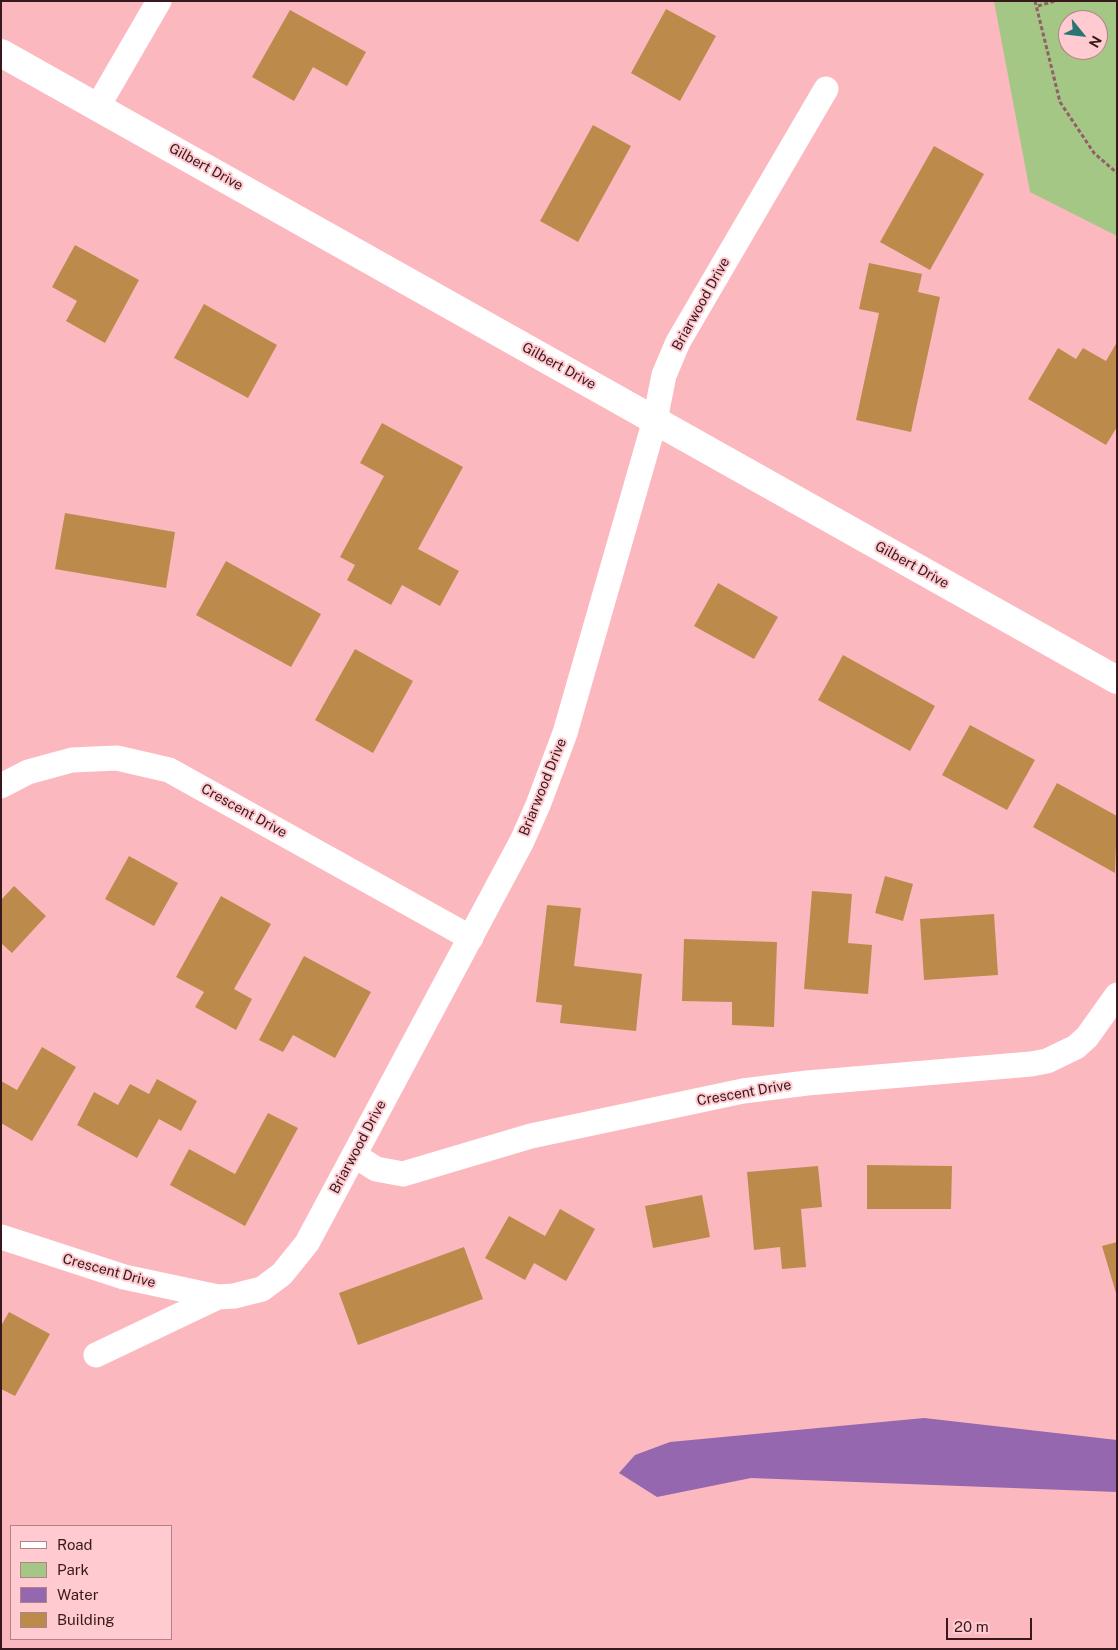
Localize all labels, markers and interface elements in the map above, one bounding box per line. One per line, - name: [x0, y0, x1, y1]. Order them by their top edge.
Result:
- north arrow: [1058, 10, 1108, 60]
- text: N: [1086, 33, 1105, 50]
- street label: Gilbert Drive: [166, 140, 246, 194]
- street label: Briarwood Drive: [669, 255, 733, 353]
- street label: Gilbert Drive: [519, 339, 599, 393]
- street label: Gilbert Drive: [872, 538, 952, 592]
- street label: Briarwood Drive: [516, 736, 570, 838]
- street label: Crescent Drive: [198, 780, 290, 842]
- street label: Crescent Drive: [695, 1076, 793, 1110]
- street label: Briarwood Drive: [326, 1097, 390, 1197]
- street label: Crescent Drive: [61, 1251, 157, 1291]
- legend: [10, 1525, 172, 1640]
- text: Road: [57, 1536, 93, 1553]
- text: Park: [57, 1561, 89, 1578]
- text: Water: [57, 1586, 99, 1603]
- scale bar: [948, 1608, 1034, 1640]
- text: Building: [57, 1611, 115, 1628]
- text: 20 m: [954, 1618, 989, 1635]

